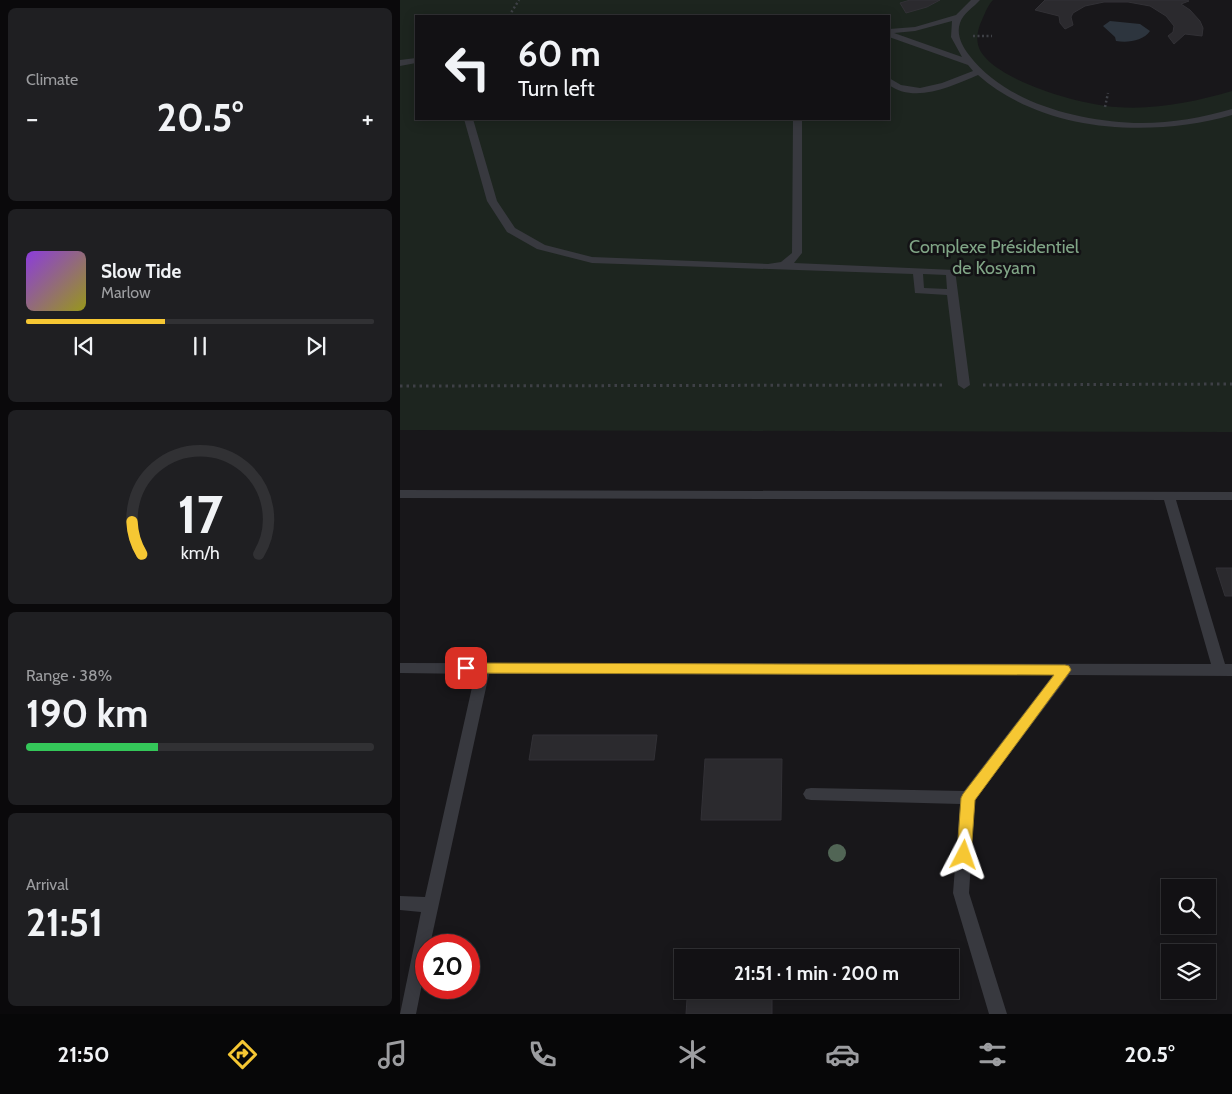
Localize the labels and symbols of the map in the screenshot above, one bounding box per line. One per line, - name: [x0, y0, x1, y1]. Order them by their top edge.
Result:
- park label: Complexe Présidentiel de Kosyam: [909, 236, 1080, 279]
- pin: [445, 647, 487, 689]
- position arrow: [937, 828, 989, 880]
- speed limit sign: 20: [415, 934, 480, 999]

